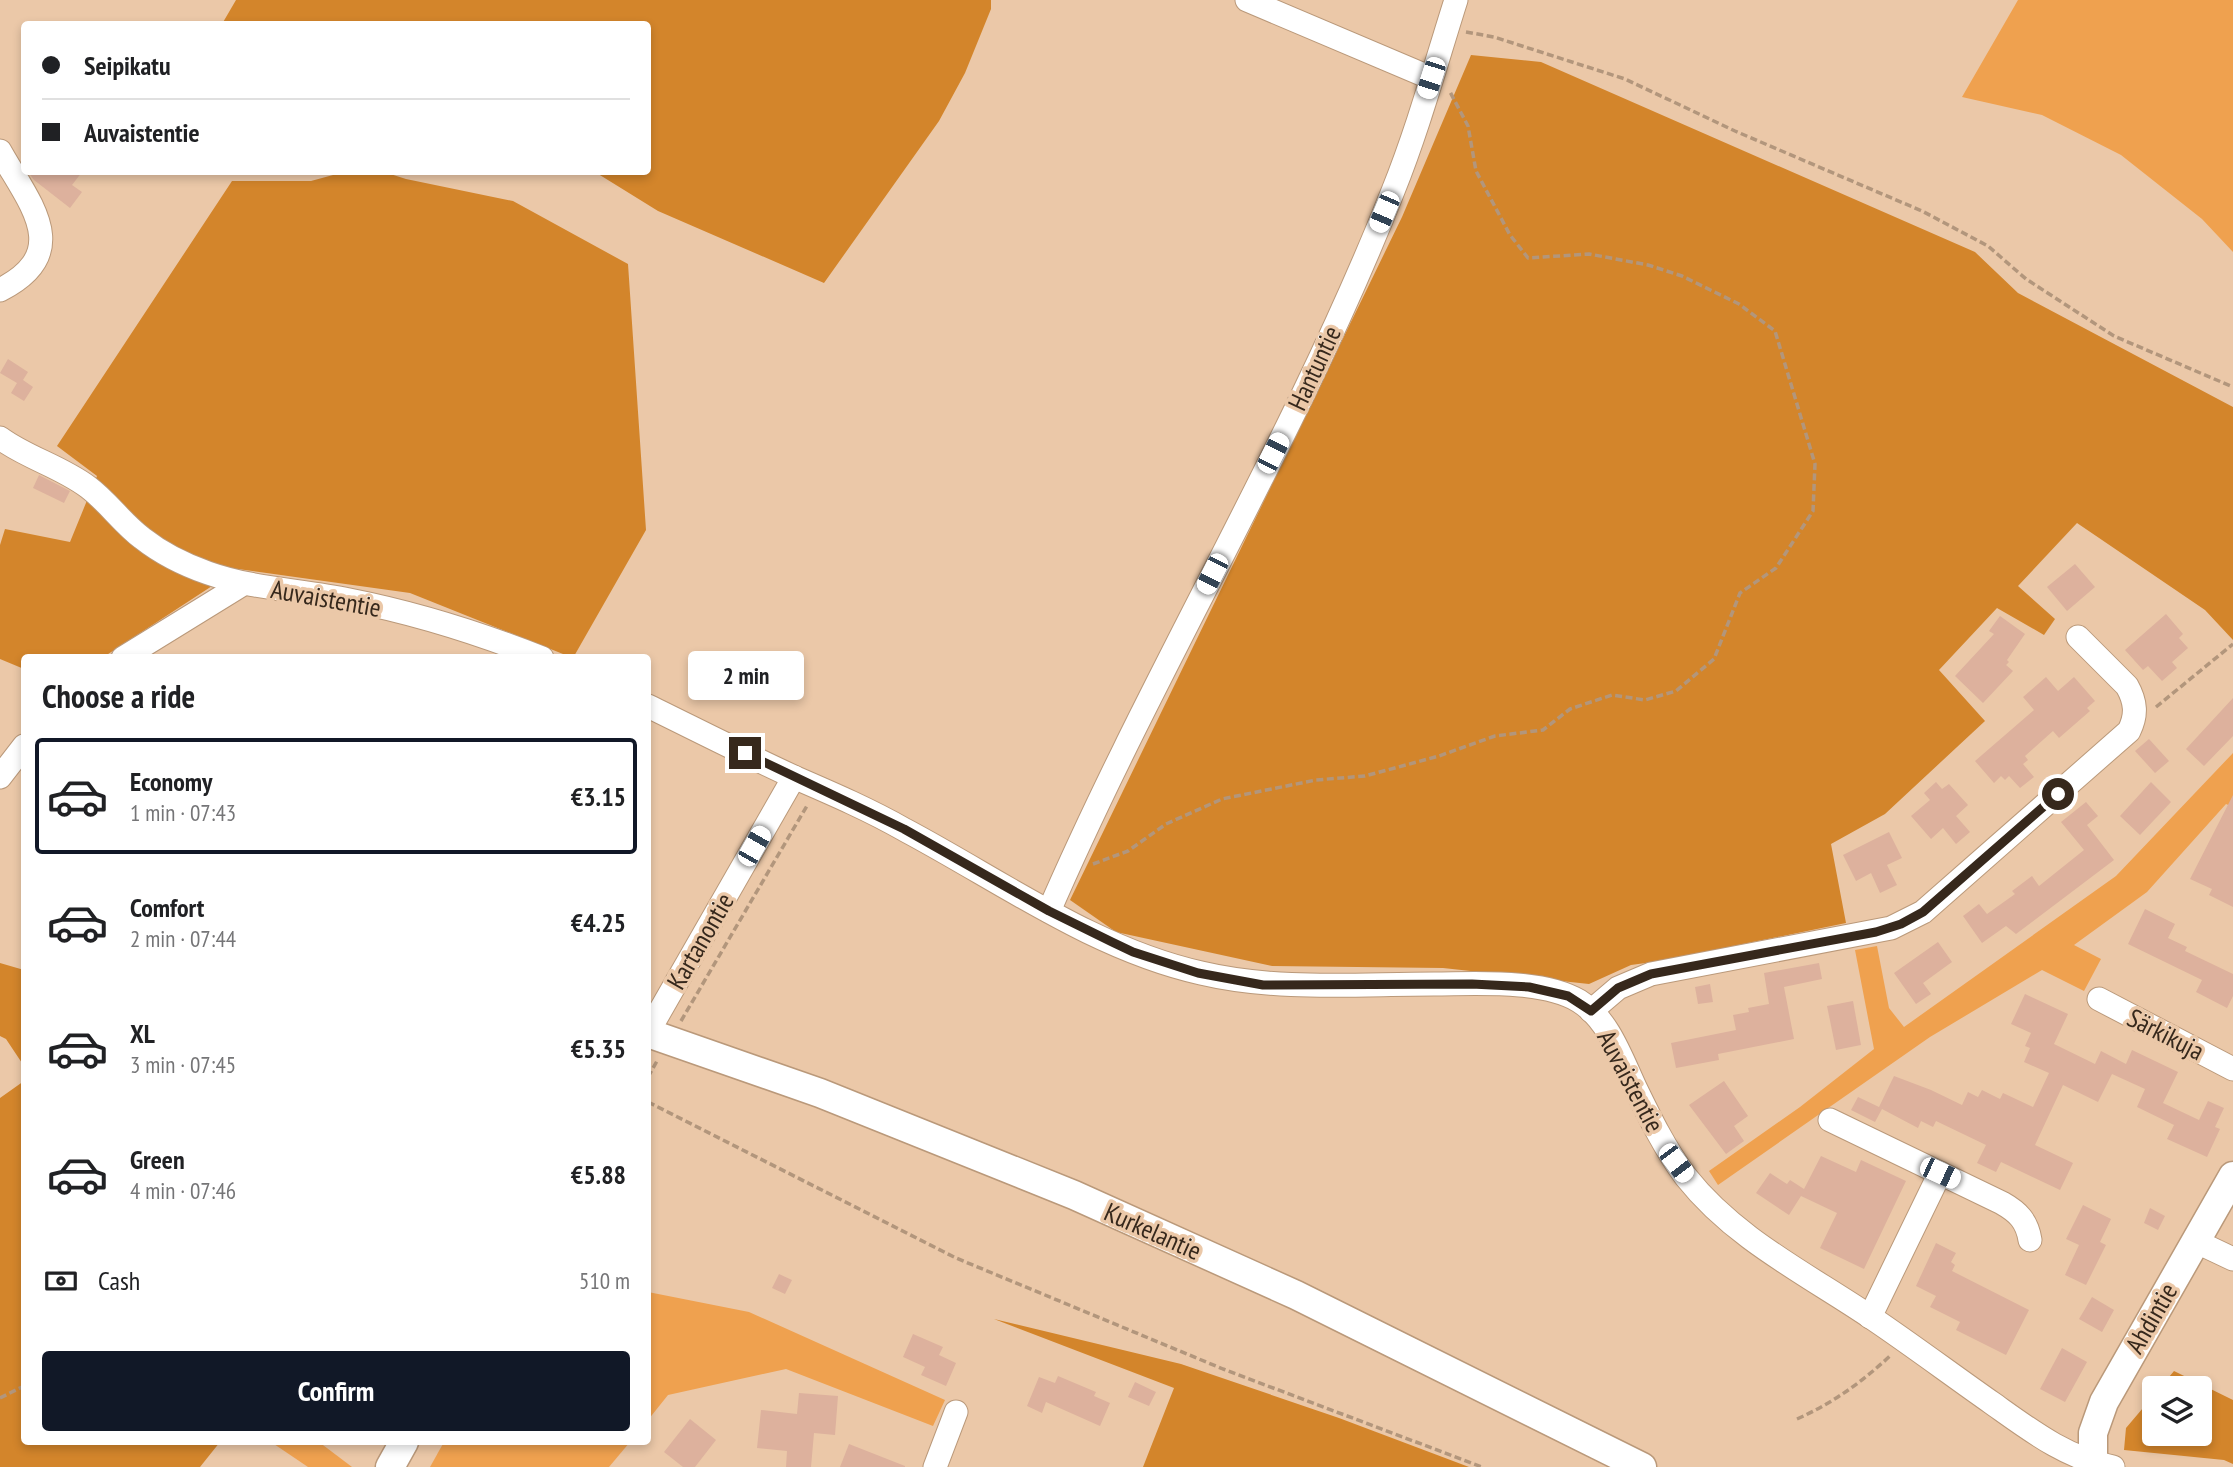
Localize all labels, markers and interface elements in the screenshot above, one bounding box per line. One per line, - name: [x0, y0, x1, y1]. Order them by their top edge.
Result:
- text: Seipikatu: [84, 49, 170, 82]
- car: [1415, 55, 1448, 101]
- text: Auvaistentie: [84, 116, 200, 149]
- car: [1367, 189, 1402, 235]
- street label: Hantuntie: [1280, 321, 1348, 415]
- car: [1255, 430, 1292, 476]
- car: [1194, 551, 1231, 597]
- street label: Auvaistentie: [268, 572, 384, 624]
- callout: 2 min: [687, 652, 803, 700]
- text: 2 min: [723, 661, 769, 690]
- text: Choose a ride: [42, 675, 195, 717]
- route end: [729, 737, 761, 769]
- icon: car: [46, 765, 109, 828]
- text: Economy: [130, 765, 212, 798]
- route start: [2042, 778, 2074, 810]
- text: €3.15: [571, 780, 626, 813]
- text: 1 min · 07:43: [130, 798, 236, 827]
- car: [735, 823, 774, 869]
- street label: Kartanontie: [659, 887, 741, 995]
- icon: car: [46, 891, 109, 954]
- text: Comfort: [130, 891, 204, 924]
- text: €4.25: [571, 906, 626, 939]
- text: 2 min · 07:44: [130, 924, 236, 953]
- street label: Särkikuja: [2122, 1001, 2210, 1067]
- icon: car: [46, 1017, 109, 1080]
- text: XL: [130, 1017, 155, 1050]
- street label: Auvaistentie: [1590, 1024, 1672, 1138]
- text: €5.35: [571, 1032, 626, 1065]
- text: 3 min · 07:45: [130, 1050, 236, 1079]
- car: [1655, 1140, 1698, 1186]
- icon: car: [46, 1143, 109, 1206]
- text: Green: [130, 1143, 185, 1176]
- car: [1917, 1155, 1964, 1191]
- text: €5.88: [571, 1158, 626, 1191]
- text: 4 min · 07:46: [130, 1176, 236, 1205]
- street label: Kurkelantie: [1099, 1195, 1207, 1267]
- icon: cash: [42, 1262, 80, 1300]
- text: Cash: [98, 1264, 140, 1297]
- text: 510 m: [579, 1266, 630, 1295]
- street label: Ahdintie: [2118, 1277, 2184, 1359]
- button: Confirm: [42, 1351, 630, 1431]
- map controls: [2142, 1376, 2212, 1446]
- button: layers: [2142, 1376, 2212, 1446]

